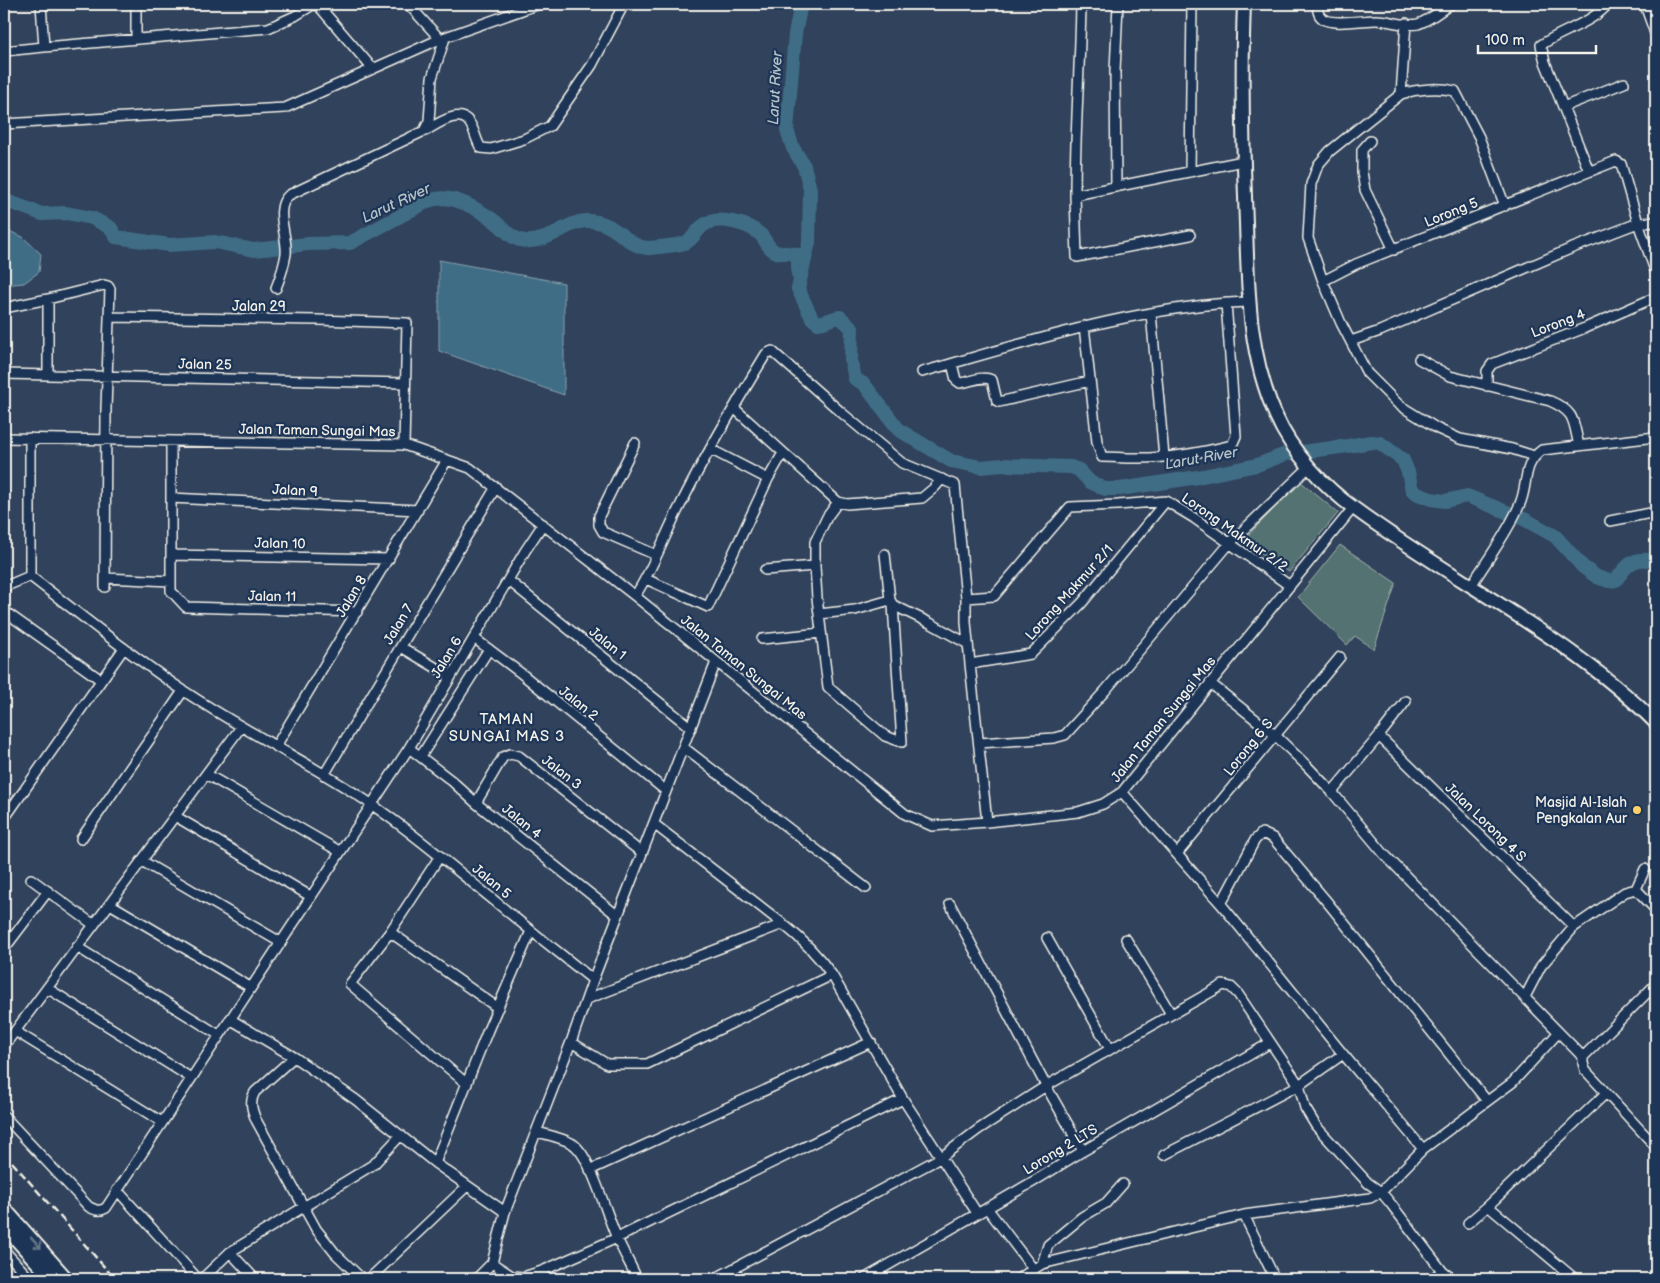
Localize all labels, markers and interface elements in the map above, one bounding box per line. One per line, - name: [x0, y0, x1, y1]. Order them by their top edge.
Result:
- scale bar: [1478, 22, 1595, 54]
- text: 100 m: [1485, 31, 1525, 50]
- water label: Larut River: [764, 49, 787, 125]
- water label: Larut River: [359, 179, 435, 228]
- street label: Lorong 5: [1422, 194, 1480, 231]
- street label: Jalan 29: [232, 298, 286, 315]
- street label: Lorong 4: [1529, 305, 1588, 342]
- street label: Jalan 25: [178, 356, 232, 373]
- street label: Jalan Taman Sungai Mas: [238, 421, 396, 440]
- water label: Larut River: [1163, 442, 1240, 474]
- street label: Jalan 9: [272, 481, 318, 500]
- street label: Lorong Makmur 2/2: [1178, 489, 1292, 576]
- street label: Jalan 10: [254, 535, 306, 552]
- street label: Lorong Makmur 2/1: [1022, 541, 1117, 644]
- street label: Jalan 8: [332, 572, 370, 620]
- street label: Jalan 11: [248, 588, 296, 605]
- street label: Jalan 7: [380, 601, 417, 648]
- street label: Jalan Taman Sungai Mas: [677, 611, 810, 723]
- street label: Jalan 1: [586, 623, 630, 664]
- street label: Jalan 6: [427, 633, 466, 681]
- street label: Jalan Taman Sungai Mas: [1107, 653, 1219, 786]
- street label: Jalan 2: [556, 682, 602, 725]
- district label: TAMAN SUNGAI MAS 3: [449, 710, 565, 746]
- street label: Lorong 6 S: [1220, 715, 1277, 779]
- street label: Jalan 3: [538, 751, 585, 793]
- street label: Jalan Lorong 4 S: [1442, 779, 1530, 865]
- place label: Masjid Al-Islah Pengkalan Aur: [1535, 794, 1628, 827]
- street label: Jalan 4: [498, 800, 545, 843]
- marker: Masjid Al-Islah Pengkalan Aur: [1631, 804, 1643, 816]
- street label: Jalan 5: [469, 860, 515, 903]
- street label: Lorong 2 LTS: [1020, 1121, 1101, 1178]
- one-way arrow: [30, 1237, 42, 1250]

